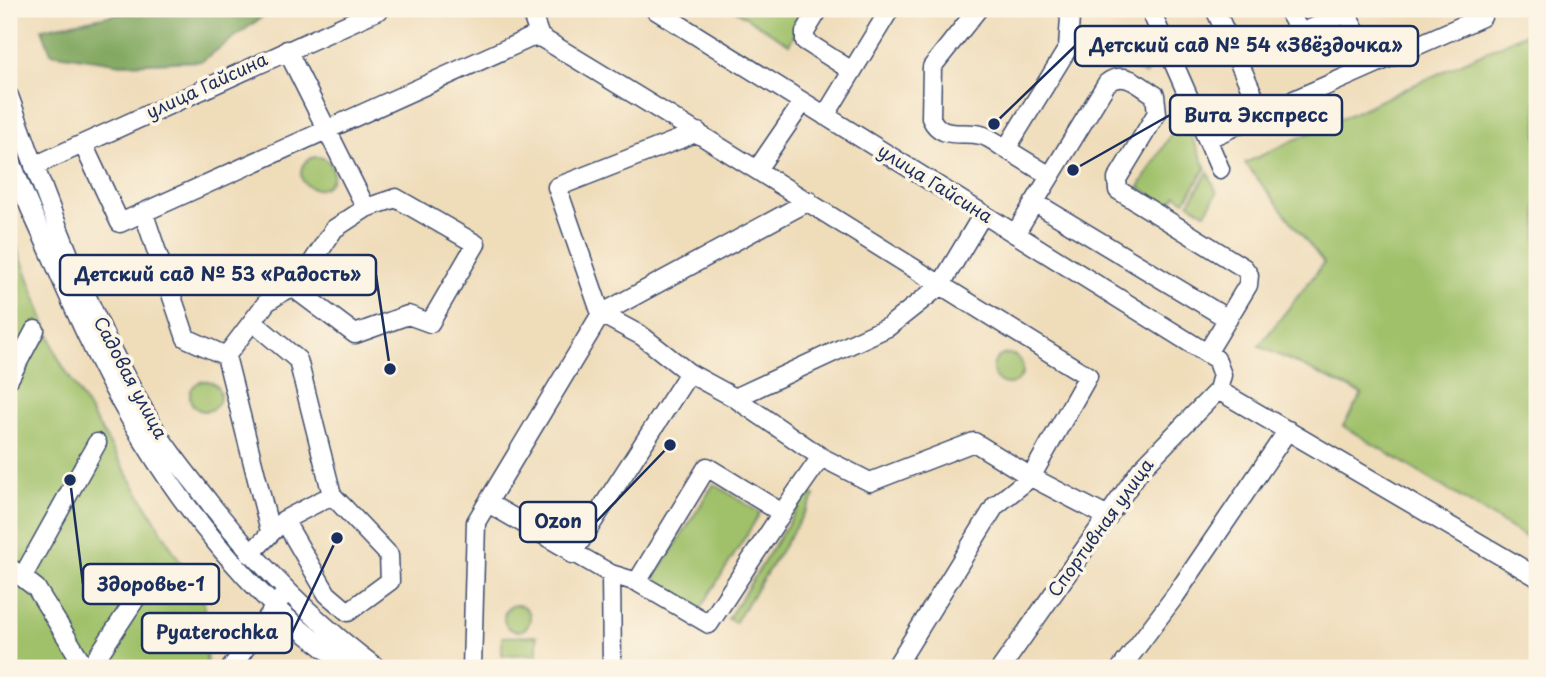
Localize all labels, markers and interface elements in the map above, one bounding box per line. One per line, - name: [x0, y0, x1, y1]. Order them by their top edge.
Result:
- callout: Детский сад № 54 «Звёздочка»: [1075, 26, 1418, 66]
- text: Детский сад № 54 «Звёздочка»: [1088, 30, 1403, 58]
- street label: улица Гайсина: [141, 44, 272, 125]
- callout: Вита Экспресс: [1170, 95, 1342, 135]
- text: Вита Экспресс: [1184, 100, 1328, 128]
- street label: улица Гайсина: [873, 137, 999, 229]
- callout: Детский сад № 53 «Радость»: [60, 255, 376, 295]
- text: Детский сад № 53 «Радость»: [74, 259, 361, 287]
- street label: Садовая улица: [88, 311, 175, 444]
- street label: Спортивная улица: [1040, 452, 1160, 602]
- callout: Ozon: [520, 502, 596, 542]
- text: Ozon: [534, 506, 582, 534]
- callout: Здоровье-1: [83, 564, 219, 604]
- text: Здоровье-1: [96, 569, 205, 597]
- callout: Pyaterochka: [142, 613, 292, 653]
- text: Pyaterochka: [156, 617, 278, 645]

